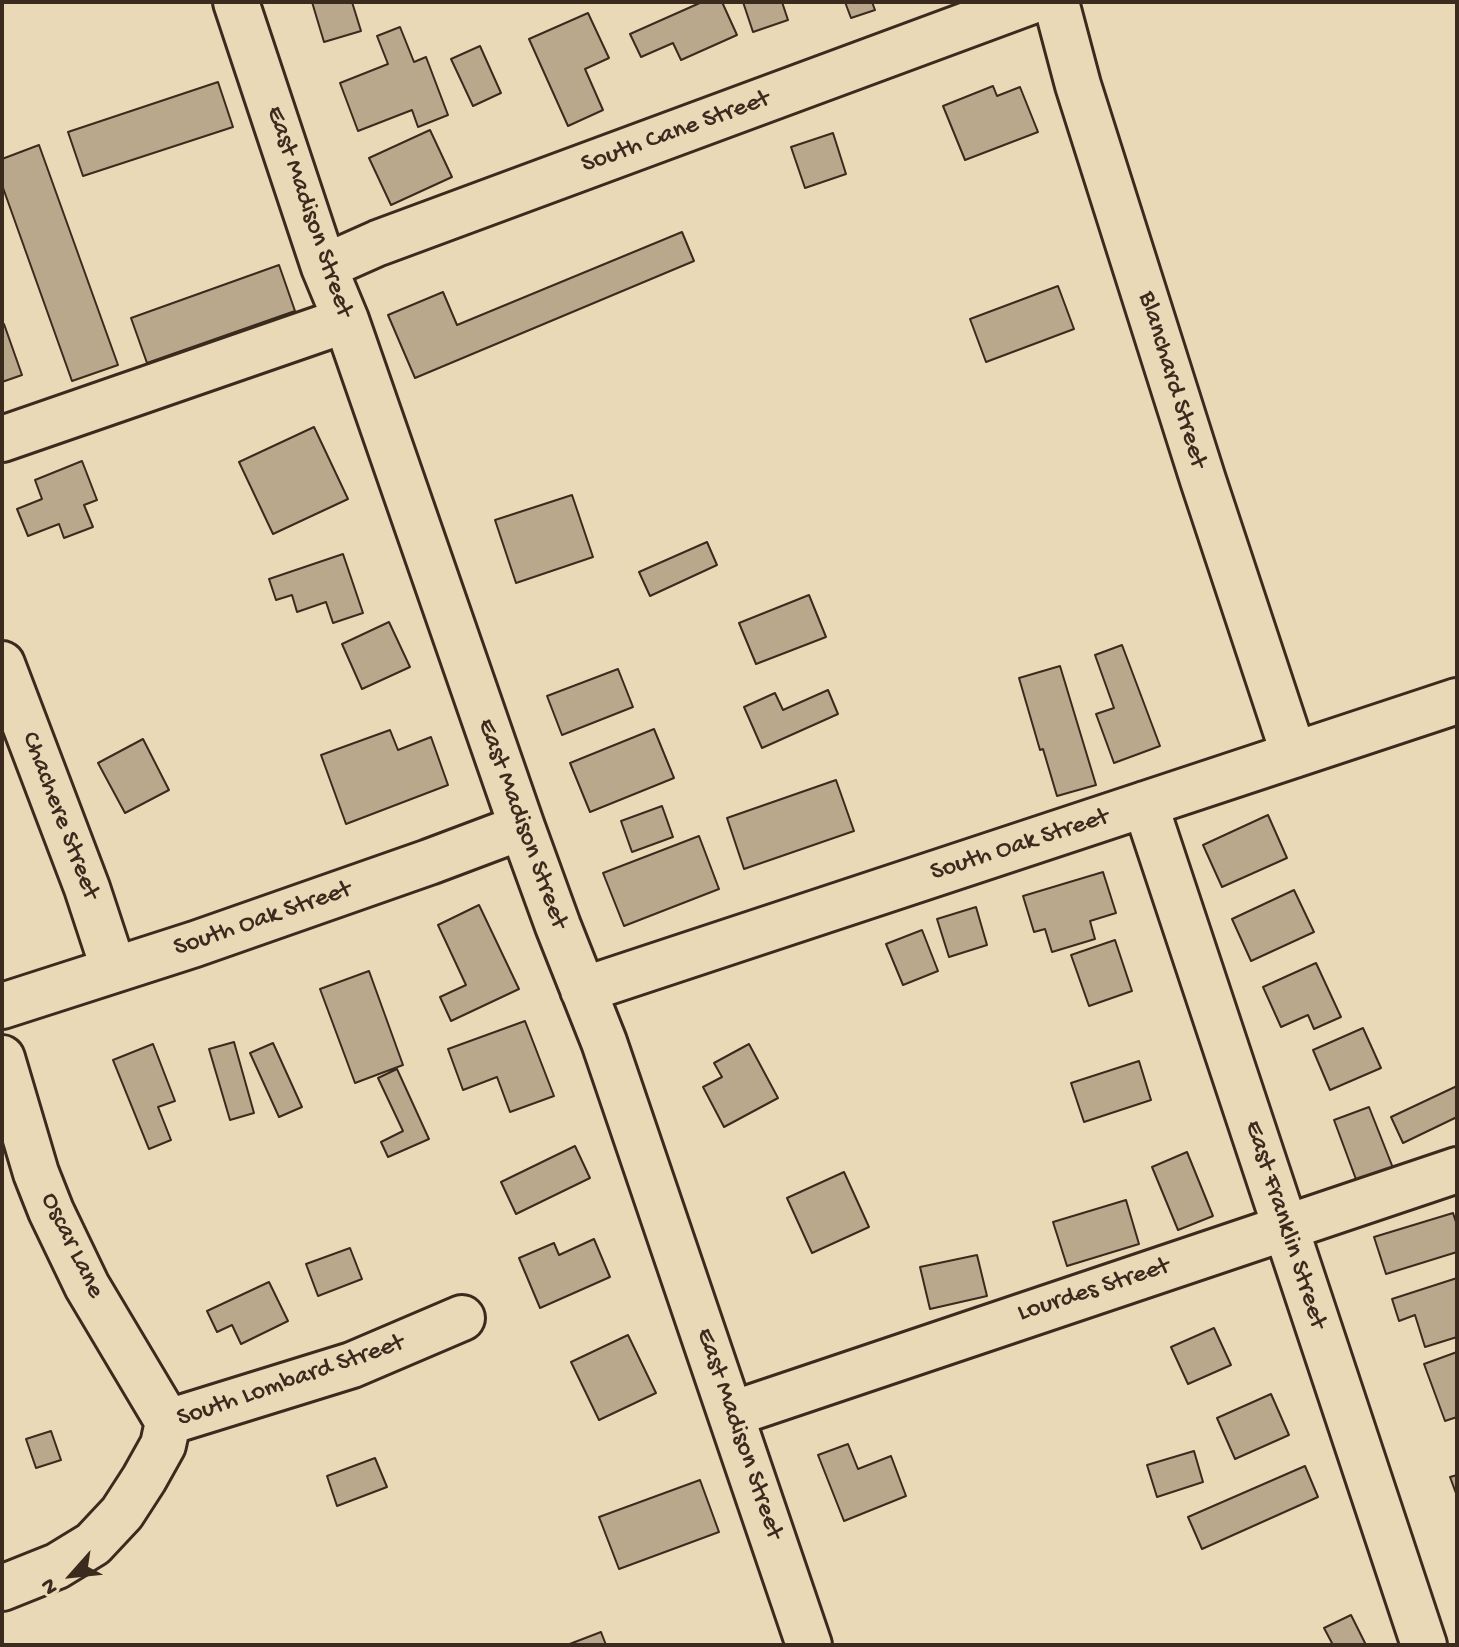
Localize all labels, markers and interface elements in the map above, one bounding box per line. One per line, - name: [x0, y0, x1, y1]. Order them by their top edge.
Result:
- street label: South Cane Street: [578, 84, 774, 182]
- street label: East Madison Street: [257, 102, 359, 322]
- street label: Blanchard Street: [1129, 288, 1213, 472]
- street label: East Madison Street: [469, 715, 573, 933]
- street label: Chachere Street: [13, 728, 105, 904]
- street label: South Oak Street: [927, 802, 1113, 890]
- street label: South Oak Street: [170, 875, 356, 965]
- street label: East Franklin Street: [1236, 1117, 1332, 1333]
- street label: Oscar Lane: [32, 1188, 110, 1304]
- street label: Lourdes Street: [1014, 1252, 1174, 1330]
- street label: East Madison Street: [687, 1324, 789, 1544]
- street label: South Lombard Street: [173, 1328, 409, 1436]
- north arrow: [32, 1535, 112, 1615]
- text: N: [36, 1574, 65, 1598]

